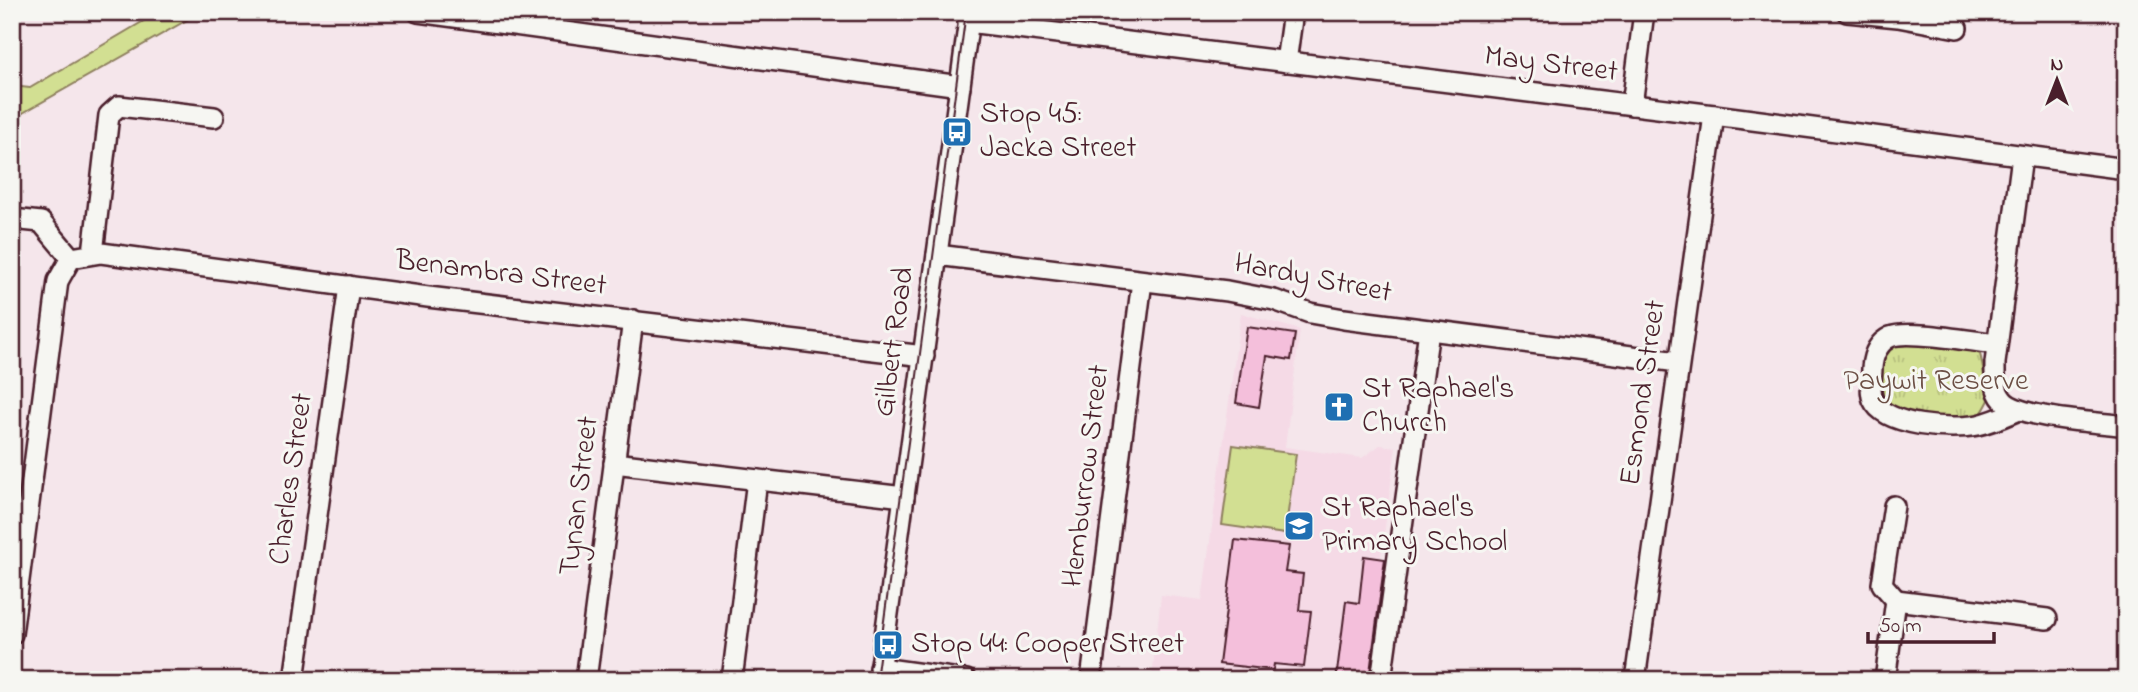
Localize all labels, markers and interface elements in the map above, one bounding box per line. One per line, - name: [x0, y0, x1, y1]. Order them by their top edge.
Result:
- street label: May Street: [1482, 35, 1620, 95]
- north arrow: [2022, 46, 2092, 116]
- text: N: [2051, 52, 2064, 79]
- place label: Stop 45: Jacka Street: [980, 93, 1137, 171]
- bus stop icon: Stop 45: Jacka Street: [940, 115, 974, 149]
- street label: Benambra Street: [392, 239, 609, 309]
- street label: Hardy Street: [1230, 242, 1396, 316]
- street label: Gilbert Road: [863, 264, 927, 420]
- street label: Esmond Street: [1609, 297, 1679, 489]
- park label: Paywit Reserve: [1843, 360, 2029, 404]
- street label: Hemburrow Street: [1052, 362, 1122, 590]
- place label: St Raphael's Church: [1362, 368, 1514, 446]
- street label: Charles Street: [258, 390, 326, 568]
- church icon: St Raphael's Church: [1322, 390, 1356, 424]
- street label: Tynan Street: [548, 414, 612, 578]
- place label: St Raphael's Primary School: [1322, 487, 1507, 565]
- school or university icon: St Raphael's Primary School: [1282, 509, 1316, 543]
- scale bar: [1868, 601, 1994, 645]
- text: 50 m: [1879, 612, 1922, 642]
- place label: Stop 44: Cooper Street: [911, 623, 1184, 667]
- bus stop icon: Stop 44: Cooper Street: [871, 628, 905, 662]

